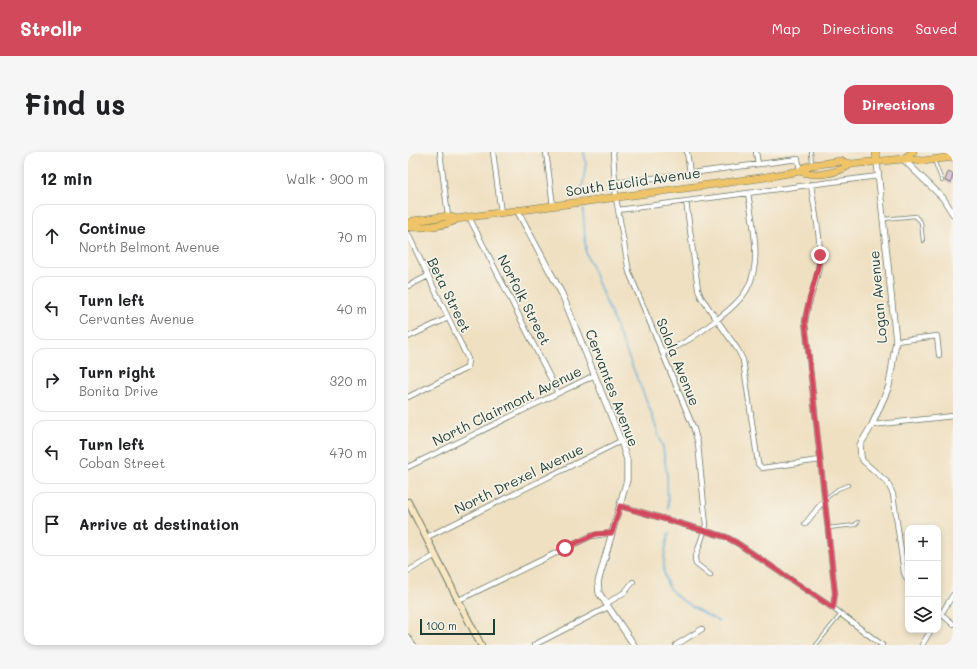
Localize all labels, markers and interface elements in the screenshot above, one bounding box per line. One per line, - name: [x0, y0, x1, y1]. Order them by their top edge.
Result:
- text: Strollr: [20, 16, 82, 41]
- text: Map: [772, 19, 800, 38]
- text: Directions: [822, 19, 893, 38]
- text: Saved: [915, 19, 957, 38]
- button: Directions: [844, 85, 953, 124]
- text: Find us: [24, 86, 125, 122]
- street label: South Euclid Avenue: [564, 163, 702, 200]
- text: 12 min: [40, 167, 92, 189]
- text: Walk · 900 m: [286, 170, 368, 187]
- text: Continue: [79, 218, 146, 238]
- icon: ahead: [41, 225, 63, 247]
- text: 70 m: [337, 228, 367, 245]
- text: North Belmont Avenue: [79, 238, 220, 255]
- route end: [811, 246, 829, 264]
- street label: Logan Avenue: [864, 250, 891, 344]
- street label: Norfolk Street: [493, 251, 555, 348]
- street label: Beta Street: [423, 254, 476, 335]
- text: Turn left: [79, 290, 144, 310]
- icon: left: [41, 297, 63, 319]
- text: 40 m: [337, 300, 367, 317]
- text: Cervantes Avenue: [79, 310, 194, 327]
- street label: Solola Avenue: [652, 315, 705, 409]
- street label: Cervantes Avenue: [581, 326, 644, 449]
- street label: North Clairmont Avenue: [429, 361, 585, 450]
- text: Turn right: [79, 362, 156, 382]
- icon: right: [41, 369, 63, 391]
- text: 320 m: [330, 372, 367, 389]
- text: Bonita Drive: [79, 382, 158, 399]
- text: Turn left: [79, 434, 144, 454]
- street label: North Drexel Avenue: [451, 439, 587, 518]
- icon: left: [41, 441, 63, 463]
- text: 470 m: [330, 444, 367, 461]
- text: Coban Street: [79, 454, 165, 471]
- icon: arrive: [41, 513, 63, 535]
- text: Arrive at destination: [79, 514, 239, 534]
- map controls: [905, 525, 941, 633]
- button: +: [905, 525, 941, 561]
- route start: [556, 539, 574, 557]
- button: −: [905, 561, 941, 597]
- button: layers: [905, 597, 941, 633]
- scale bar: [420, 617, 495, 636]
- text: 100 m: [426, 618, 457, 633]

